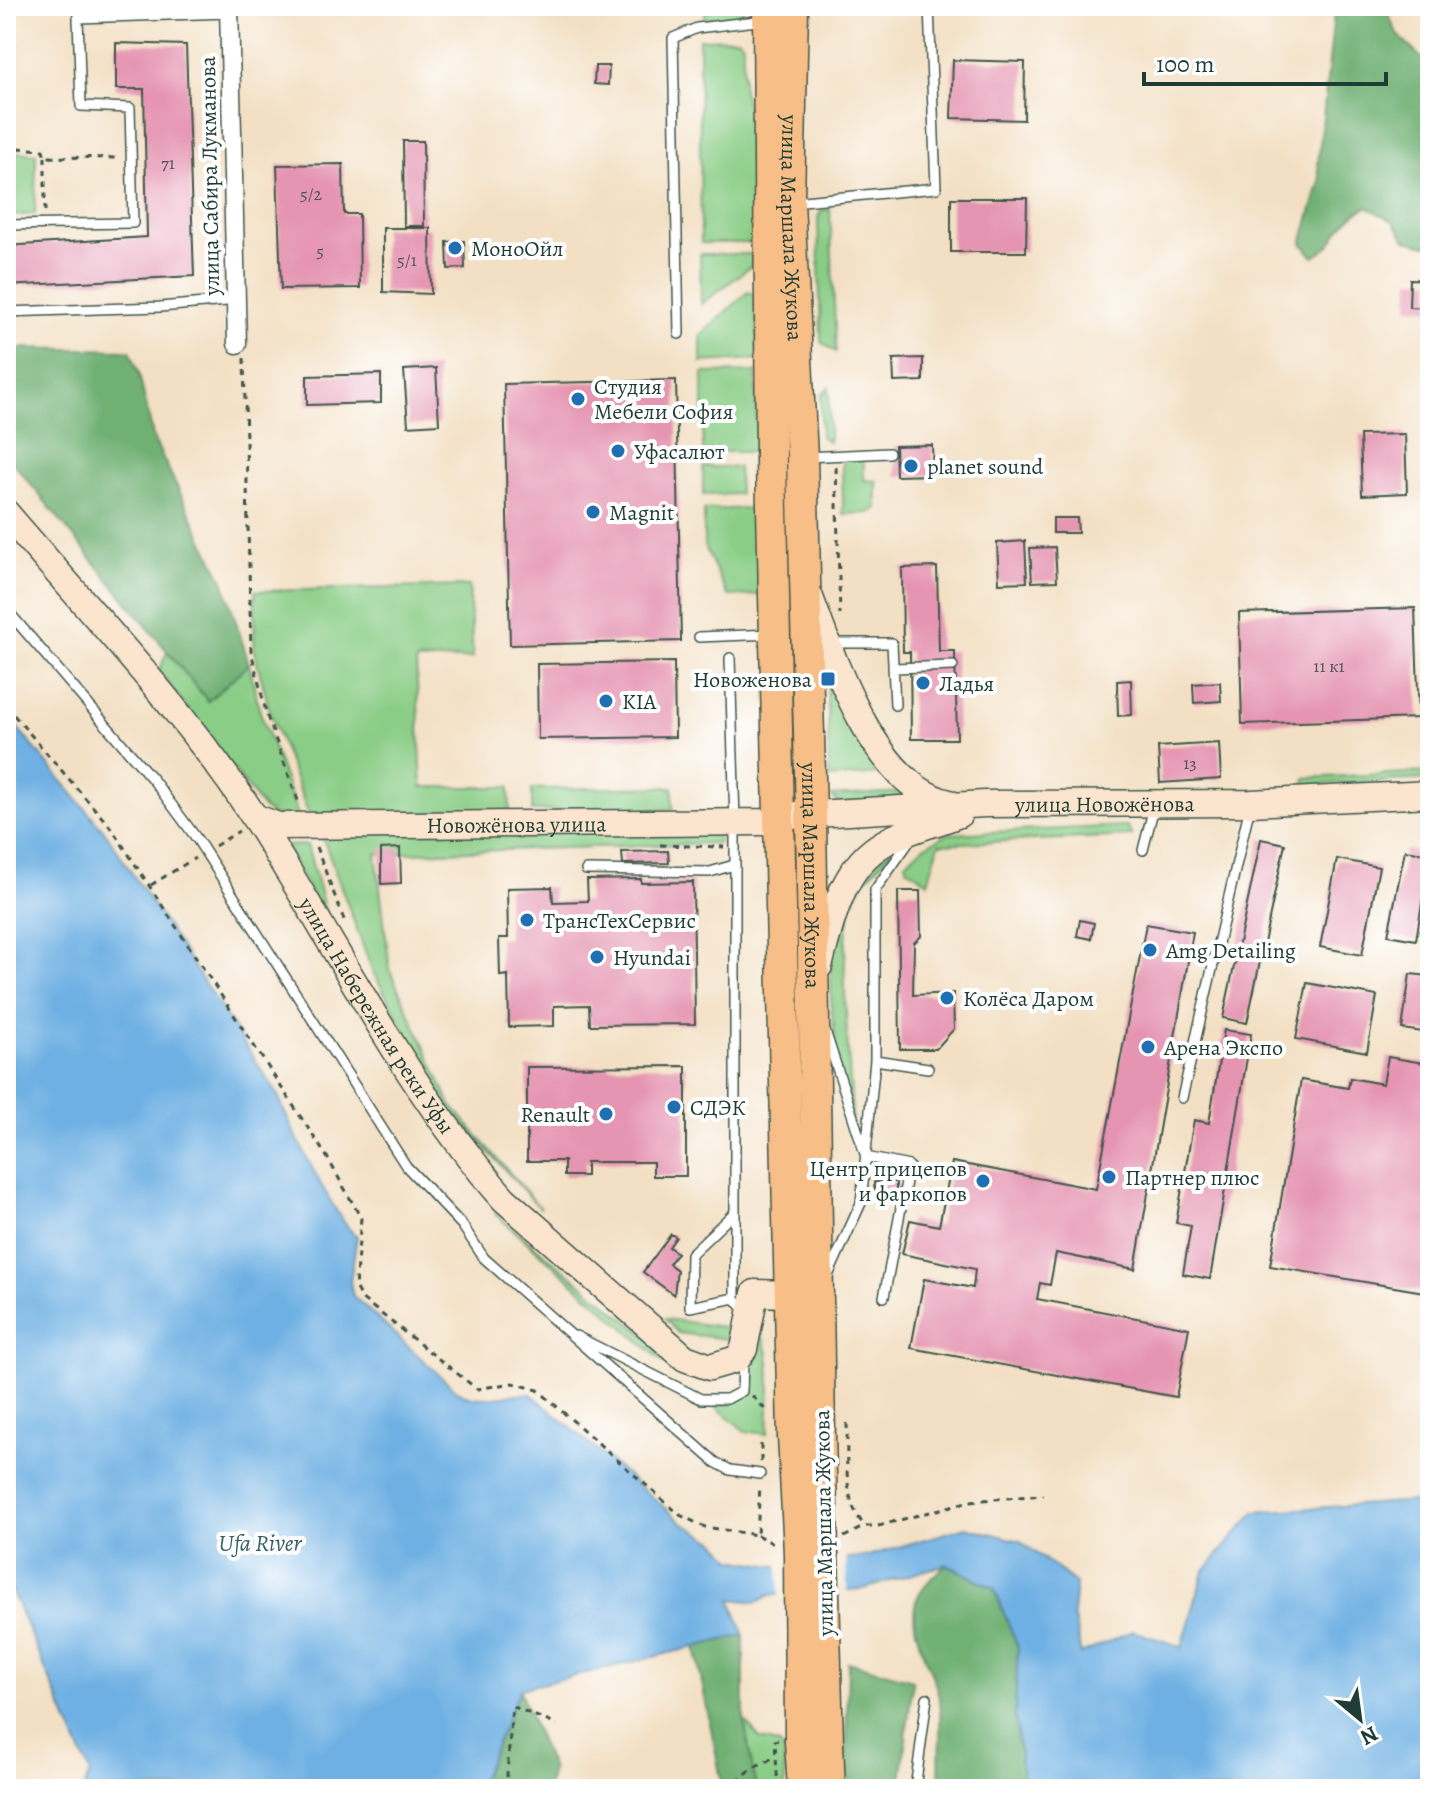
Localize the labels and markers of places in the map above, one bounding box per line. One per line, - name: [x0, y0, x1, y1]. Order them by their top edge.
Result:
- place label: МоноОйл: [471, 234, 563, 264]
- marker: МоноОйл: [446, 239, 464, 257]
- place label: Студия Мебели София: [594, 372, 733, 427]
- marker: Студия Мебели София: [569, 390, 587, 408]
- place label: Уфасалют: [634, 437, 725, 467]
- marker: Уфасалют: [609, 442, 627, 460]
- place label: planet sound: [927, 452, 1044, 482]
- marker: planet sound: [902, 457, 920, 475]
- place label: Magnit: [609, 498, 674, 528]
- marker: Magnit: [584, 503, 602, 521]
- place label: Новоженова: [693, 665, 813, 695]
- place label: Ладья: [939, 669, 994, 699]
- marker: Новоженова: [819, 670, 837, 688]
- marker: Ладья: [914, 674, 932, 692]
- place label: KIA: [622, 687, 658, 717]
- marker: KIA: [597, 692, 615, 710]
- place label: ТрансТехСервис: [543, 906, 696, 936]
- marker: ТрансТехСервис: [518, 911, 536, 929]
- place label: Amg Detailing: [1165, 936, 1296, 966]
- marker: Amg Detailing: [1141, 941, 1159, 959]
- place label: Hyundai: [613, 943, 691, 973]
- marker: Hyundai: [588, 948, 606, 966]
- place label: Колёса Даром: [963, 984, 1094, 1014]
- marker: Колёса Даром: [938, 989, 956, 1007]
- place label: Арена Экспо: [1163, 1033, 1283, 1063]
- marker: Арена Экспо: [1139, 1038, 1157, 1056]
- place label: СДЭК: [690, 1093, 745, 1123]
- marker: СДЭК: [665, 1098, 683, 1116]
- place label: Renault: [521, 1100, 590, 1130]
- marker: Renault: [597, 1105, 615, 1123]
- place label: Центр прицепов и фаркопов: [810, 1154, 967, 1209]
- place label: Партнер плюс: [1125, 1163, 1260, 1193]
- marker: Партнер плюс: [1100, 1168, 1118, 1186]
- marker: Центр прицепов и фаркопов: [974, 1172, 992, 1190]

